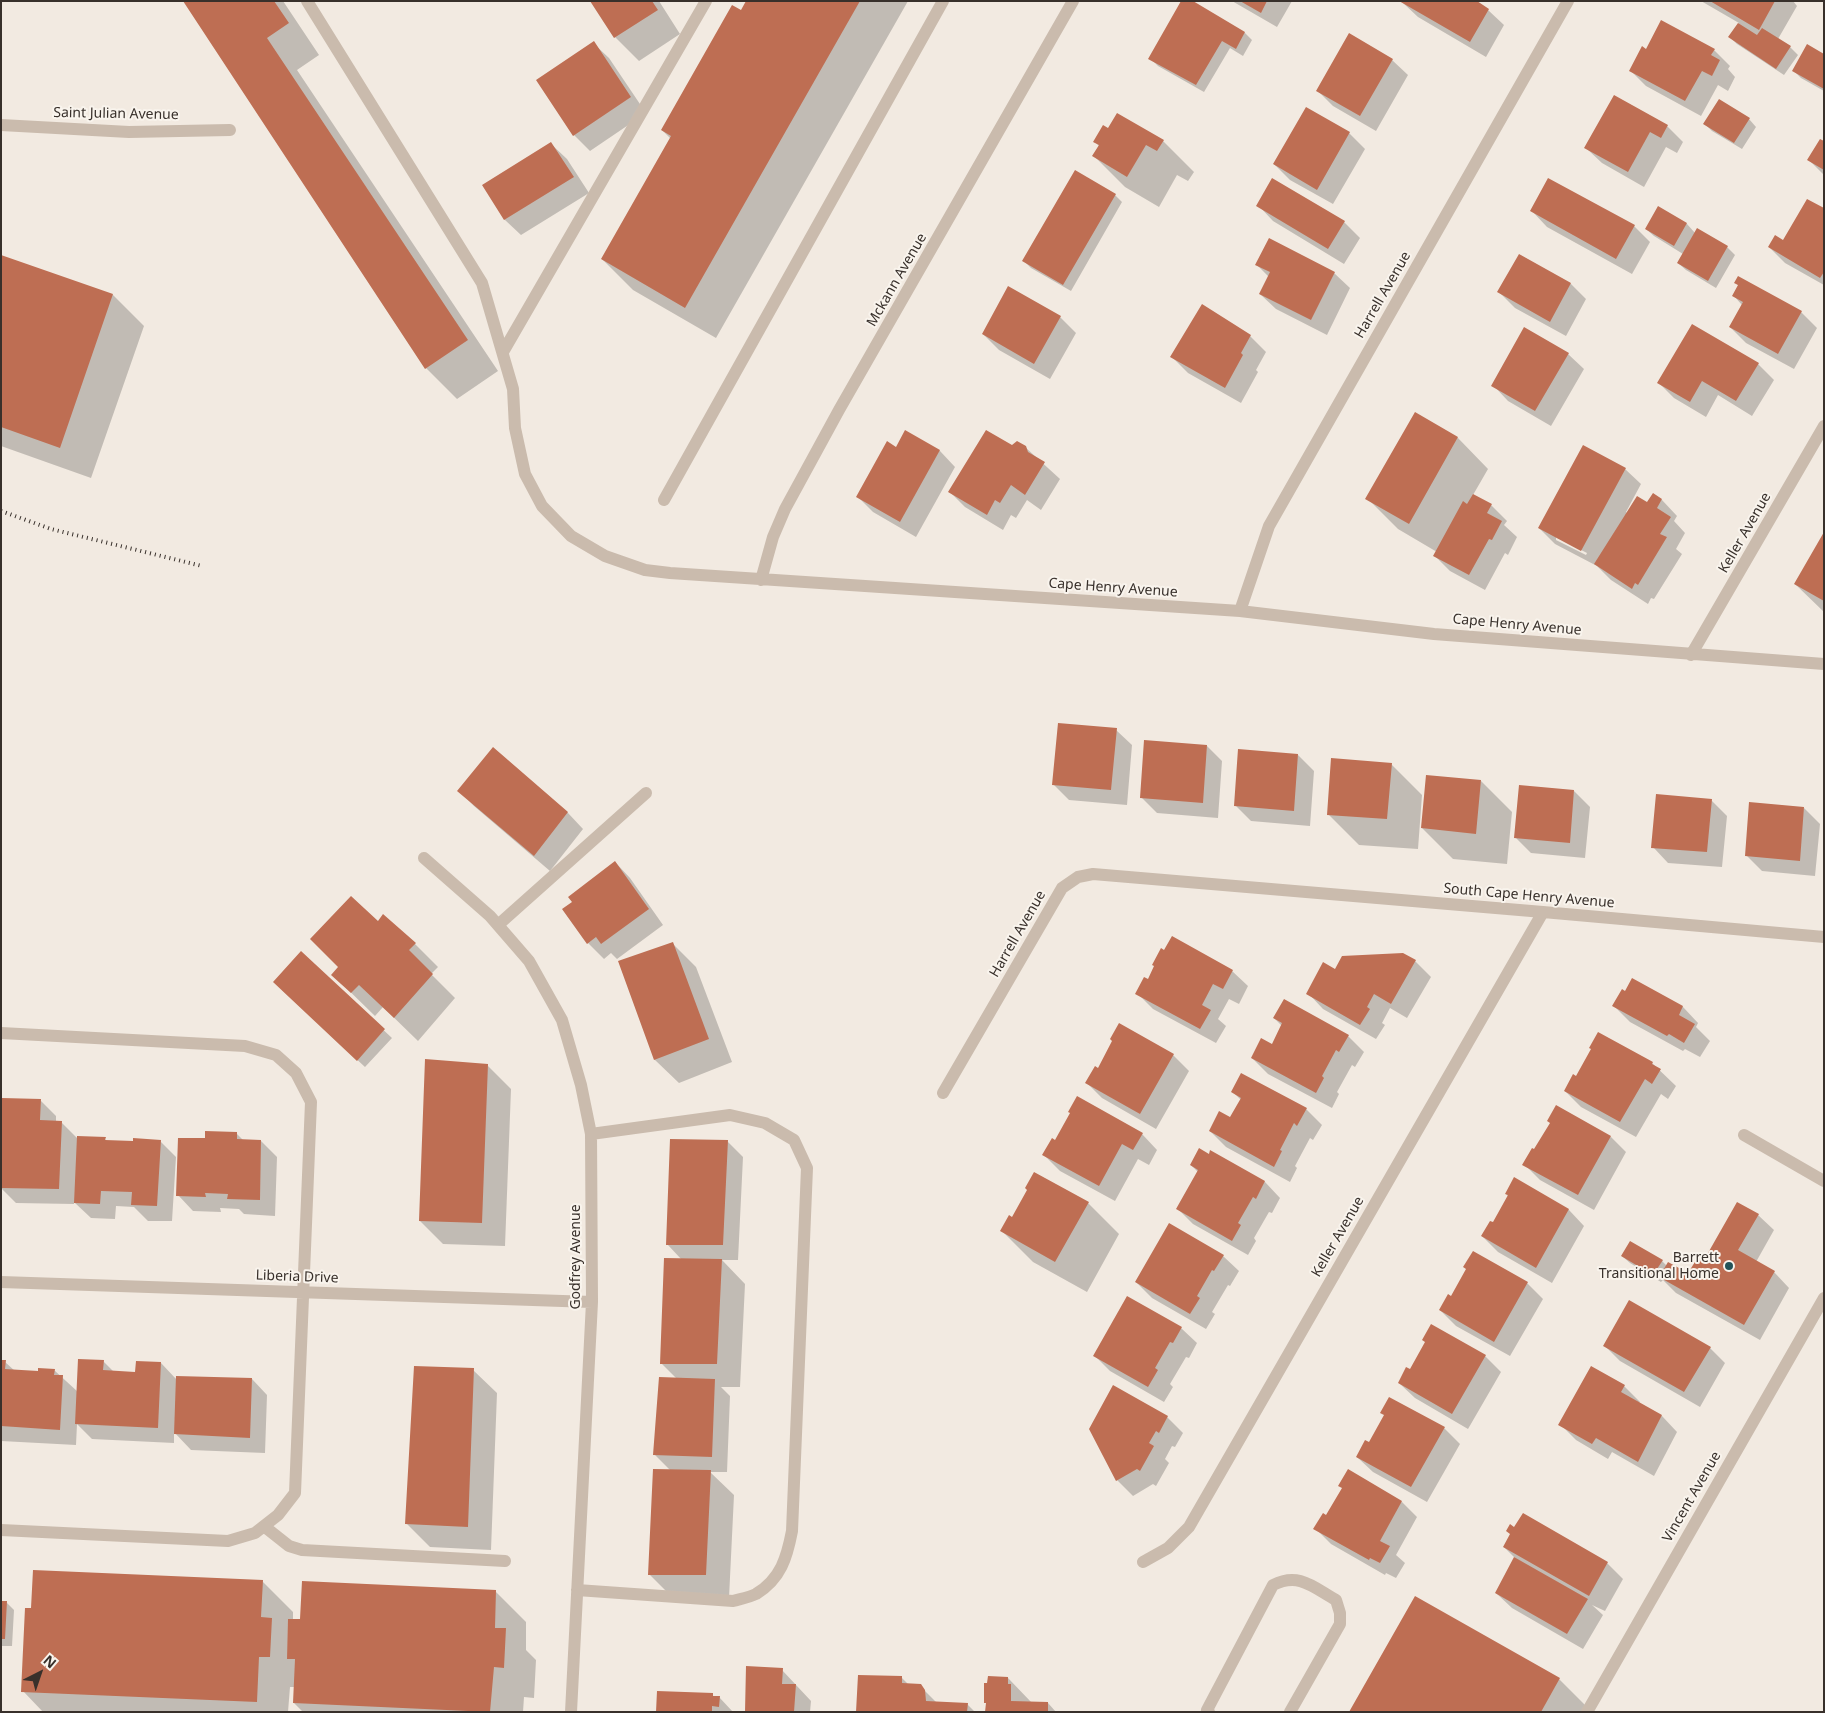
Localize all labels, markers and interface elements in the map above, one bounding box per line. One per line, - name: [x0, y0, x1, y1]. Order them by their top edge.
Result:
- street label: Saint Julian Avenue: [53, 105, 179, 123]
- street label: Mckann Avenue: [864, 230, 930, 330]
- street label: Harrell Avenue: [1351, 249, 1415, 341]
- street label: Keller Avenue: [1715, 490, 1775, 576]
- street label: Cape Henry Avenue: [1048, 575, 1178, 601]
- street label: Cape Henry Avenue: [1452, 611, 1582, 639]
- street label: South Cape Henry Avenue: [1443, 880, 1615, 912]
- street label: Harrell Avenue: [986, 888, 1050, 980]
- street label: Keller Avenue: [1308, 1194, 1368, 1280]
- street label: Godfrey Avenue: [568, 1204, 584, 1310]
- place label: Barrett Transitional Home: [1599, 1250, 1719, 1282]
- marker: Barrett Transitional Home: [1723, 1260, 1735, 1272]
- street label: Liberia Drive: [255, 1267, 339, 1287]
- street label: Vincent Avenue: [1659, 1449, 1725, 1545]
- north arrow: [15, 1648, 65, 1698]
- text: N: [40, 1650, 61, 1672]

